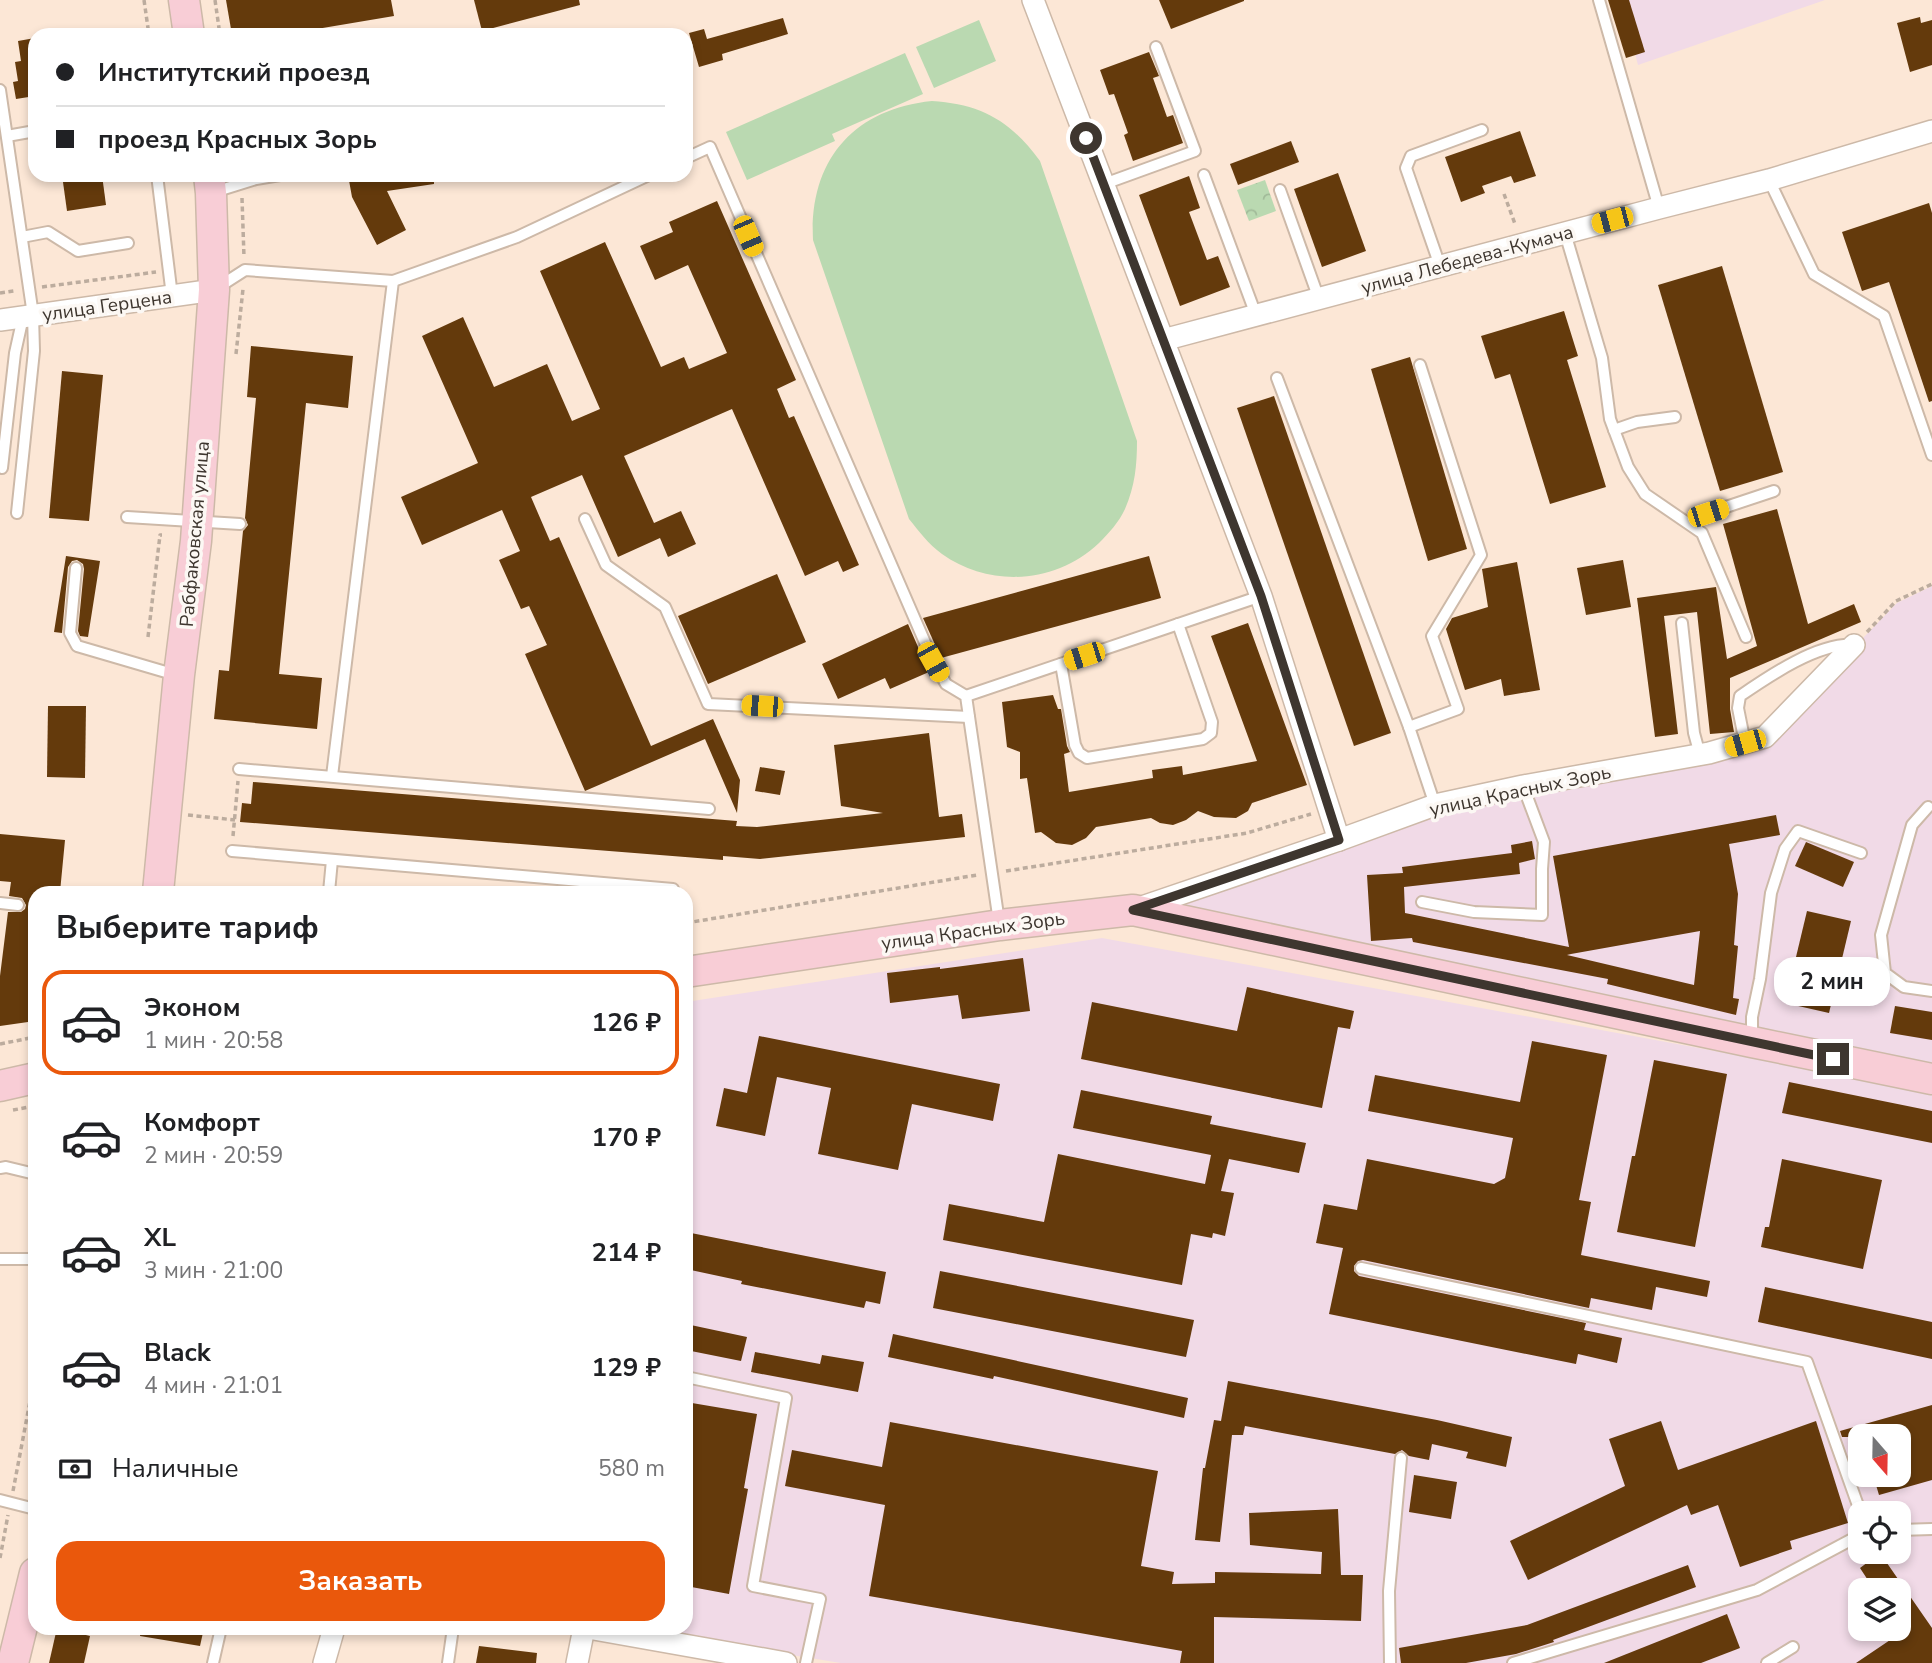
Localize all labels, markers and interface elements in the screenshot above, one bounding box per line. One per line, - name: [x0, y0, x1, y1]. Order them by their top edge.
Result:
- text: Институтский проезд: [98, 55, 370, 90]
- text: проезд Красных Зорь: [98, 122, 377, 157]
- route start: [1070, 122, 1102, 154]
- car: [1589, 204, 1636, 236]
- car: [731, 213, 766, 259]
- street label: улица Лебедева-Кумача: [1358, 219, 1576, 301]
- street label: улица Герцена: [41, 284, 174, 328]
- street label: Рабфаковская улица: [174, 440, 216, 628]
- car: [1685, 497, 1732, 529]
- car: [914, 639, 953, 685]
- car: [1061, 640, 1108, 672]
- car: [741, 694, 784, 718]
- car: [1722, 727, 1769, 759]
- street label: улица Красных Зорь: [1427, 759, 1613, 823]
- street label: улица Красных Зорь: [880, 905, 1067, 957]
- text: Выберите тариф: [56, 906, 319, 949]
- callout: 2 мин: [1775, 958, 1891, 1006]
- text: 2 мин: [1800, 966, 1864, 997]
- text: Эконом: [144, 990, 241, 1025]
- icon: car: [60, 991, 123, 1054]
- text: 126 ₽: [592, 1005, 661, 1040]
- text: 1 мин · 20:58: [144, 1025, 283, 1056]
- route end: [1817, 1043, 1849, 1075]
- text: Комфорт: [144, 1105, 260, 1140]
- icon: car: [60, 1106, 123, 1169]
- text: 170 ₽: [592, 1120, 661, 1155]
- text: 2 мин · 20:59: [144, 1140, 283, 1171]
- text: XL: [144, 1220, 176, 1255]
- icon: car: [60, 1221, 123, 1284]
- text: 214 ₽: [592, 1235, 661, 1270]
- text: 3 мин · 21:00: [144, 1255, 283, 1286]
- text: Black: [144, 1335, 211, 1370]
- icon: car: [60, 1336, 123, 1399]
- text: 129 ₽: [592, 1350, 661, 1385]
- text: 4 мин · 21:01: [144, 1370, 283, 1401]
- north arrow: [1848, 1424, 1911, 1488]
- map controls: [1848, 1424, 1911, 1641]
- icon: cash: [56, 1450, 94, 1488]
- text: Наличные: [112, 1451, 239, 1486]
- text: 580 m: [598, 1453, 665, 1484]
- button: locate: [1848, 1501, 1911, 1564]
- button: Заказать: [56, 1541, 665, 1621]
- button: layers: [1848, 1578, 1911, 1641]

